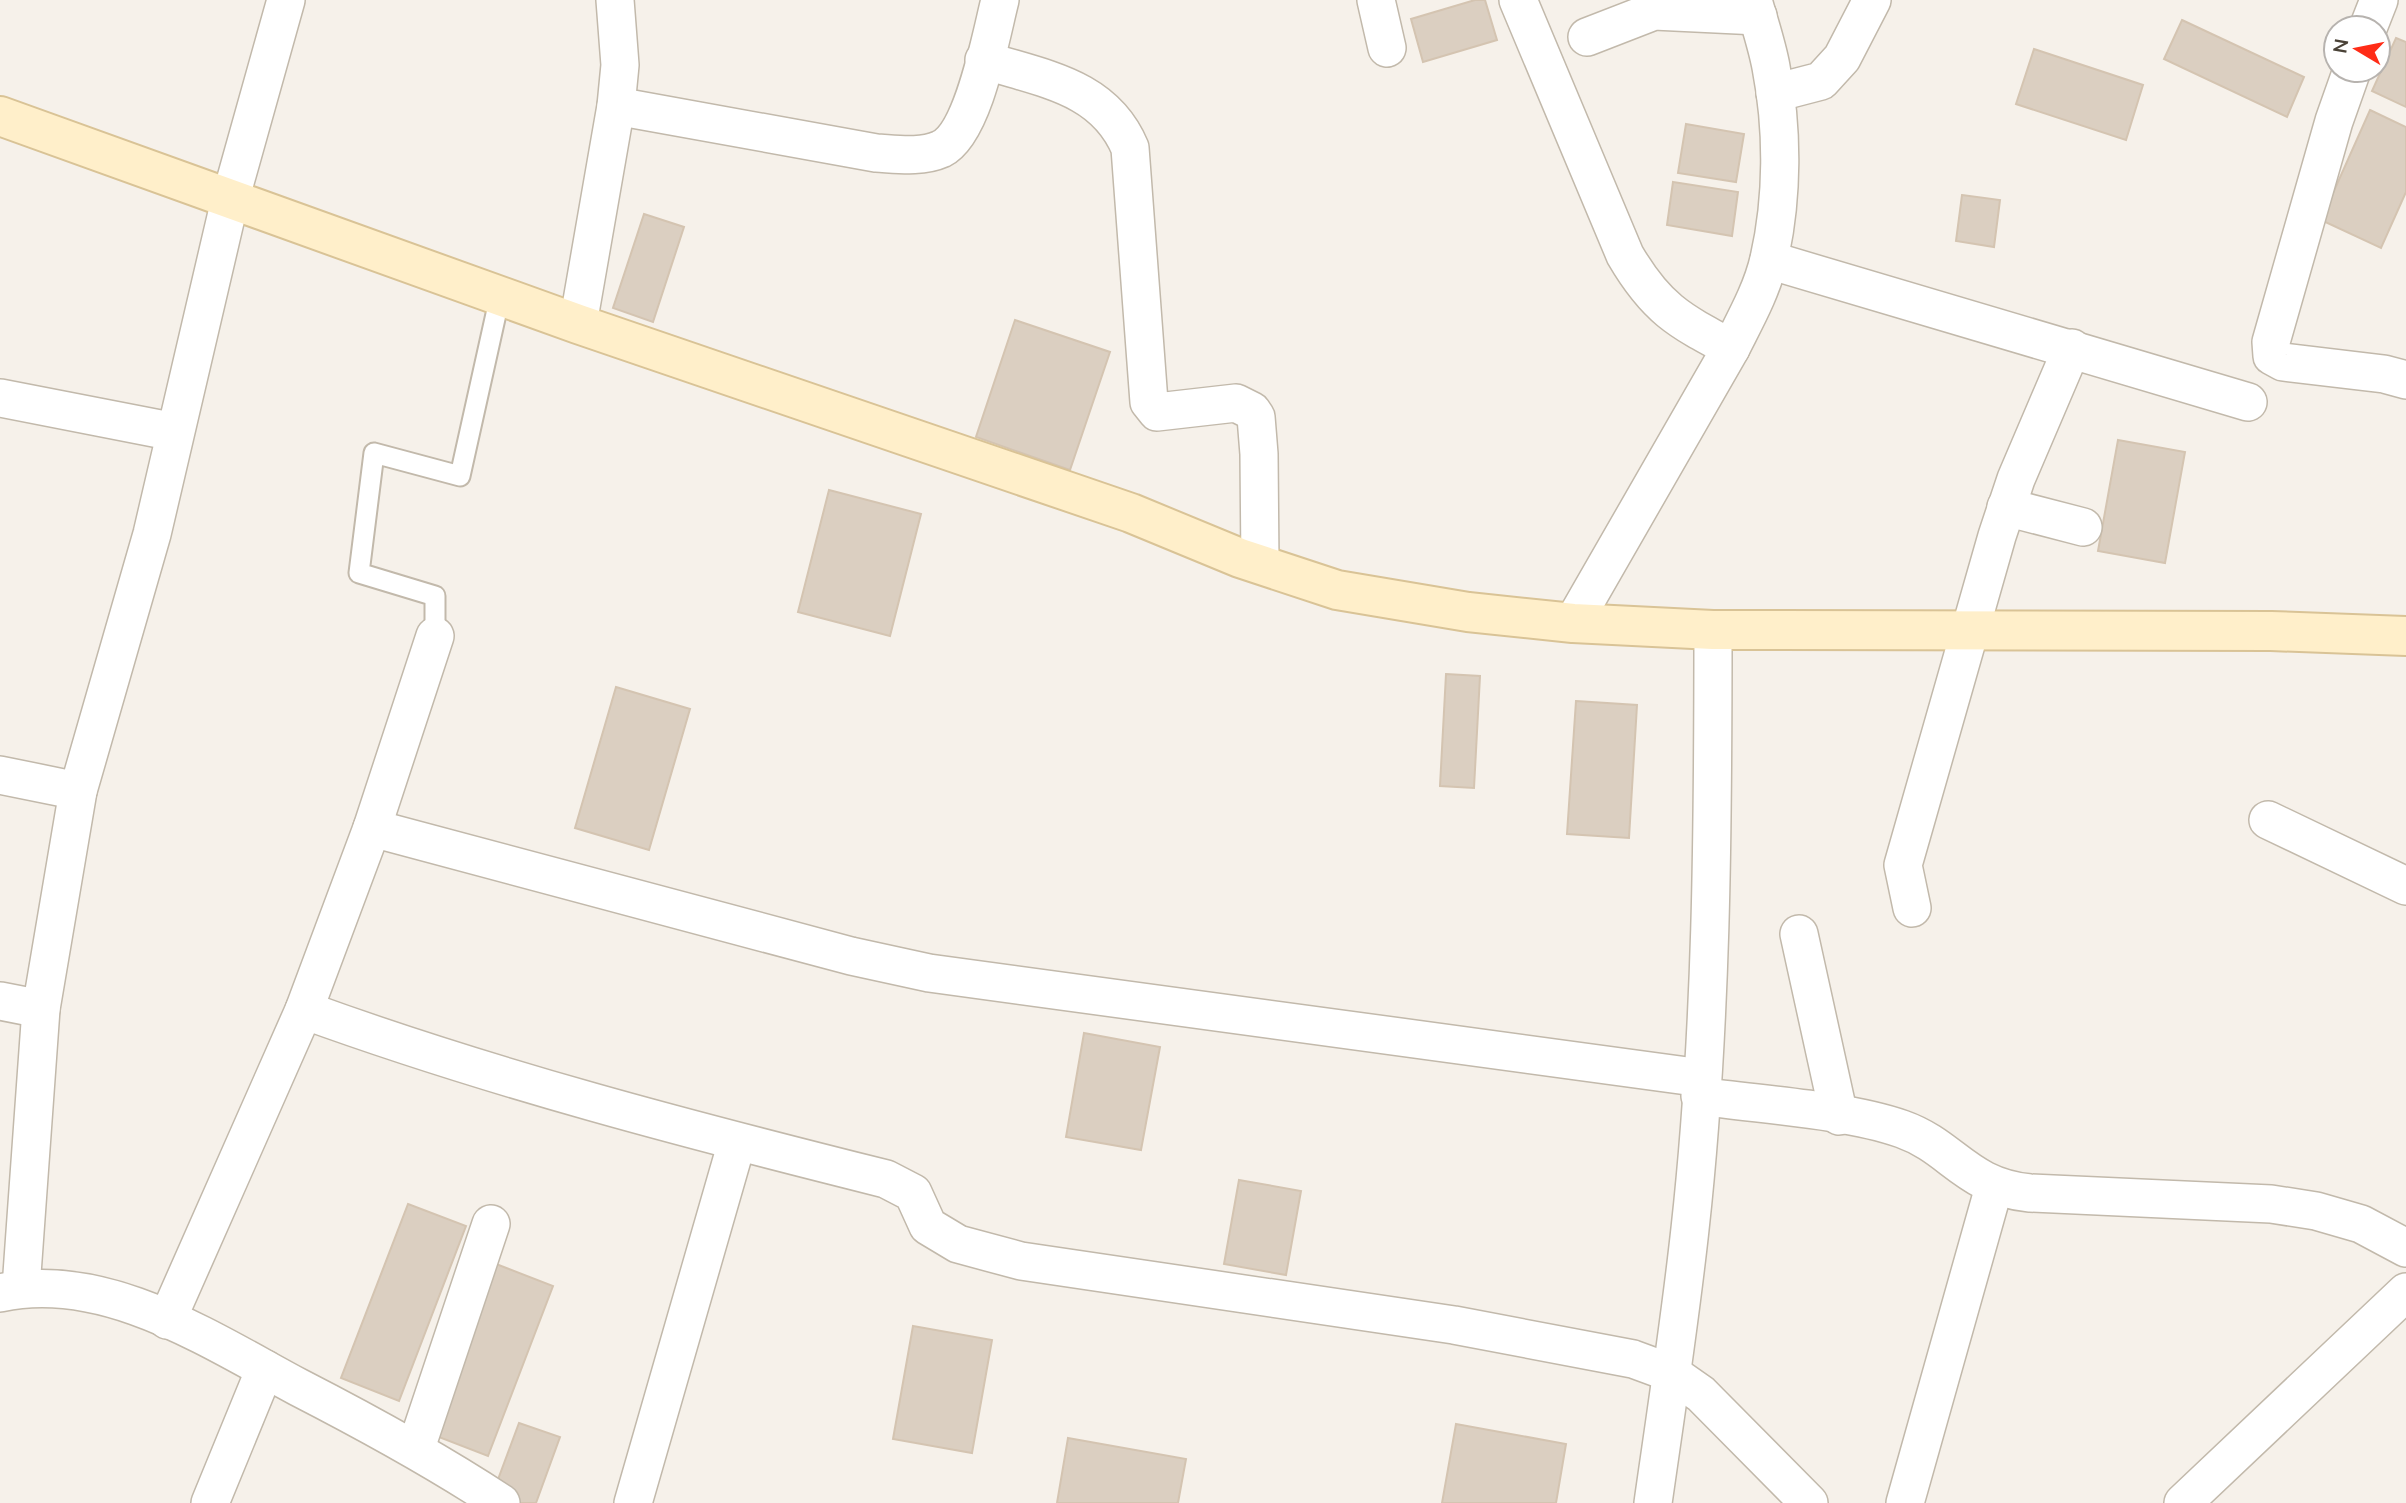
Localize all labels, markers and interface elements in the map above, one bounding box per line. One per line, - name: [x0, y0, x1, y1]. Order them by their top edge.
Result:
- north arrow: [2322, 14, 2392, 84]
- text: N: [2327, 37, 2353, 55]

